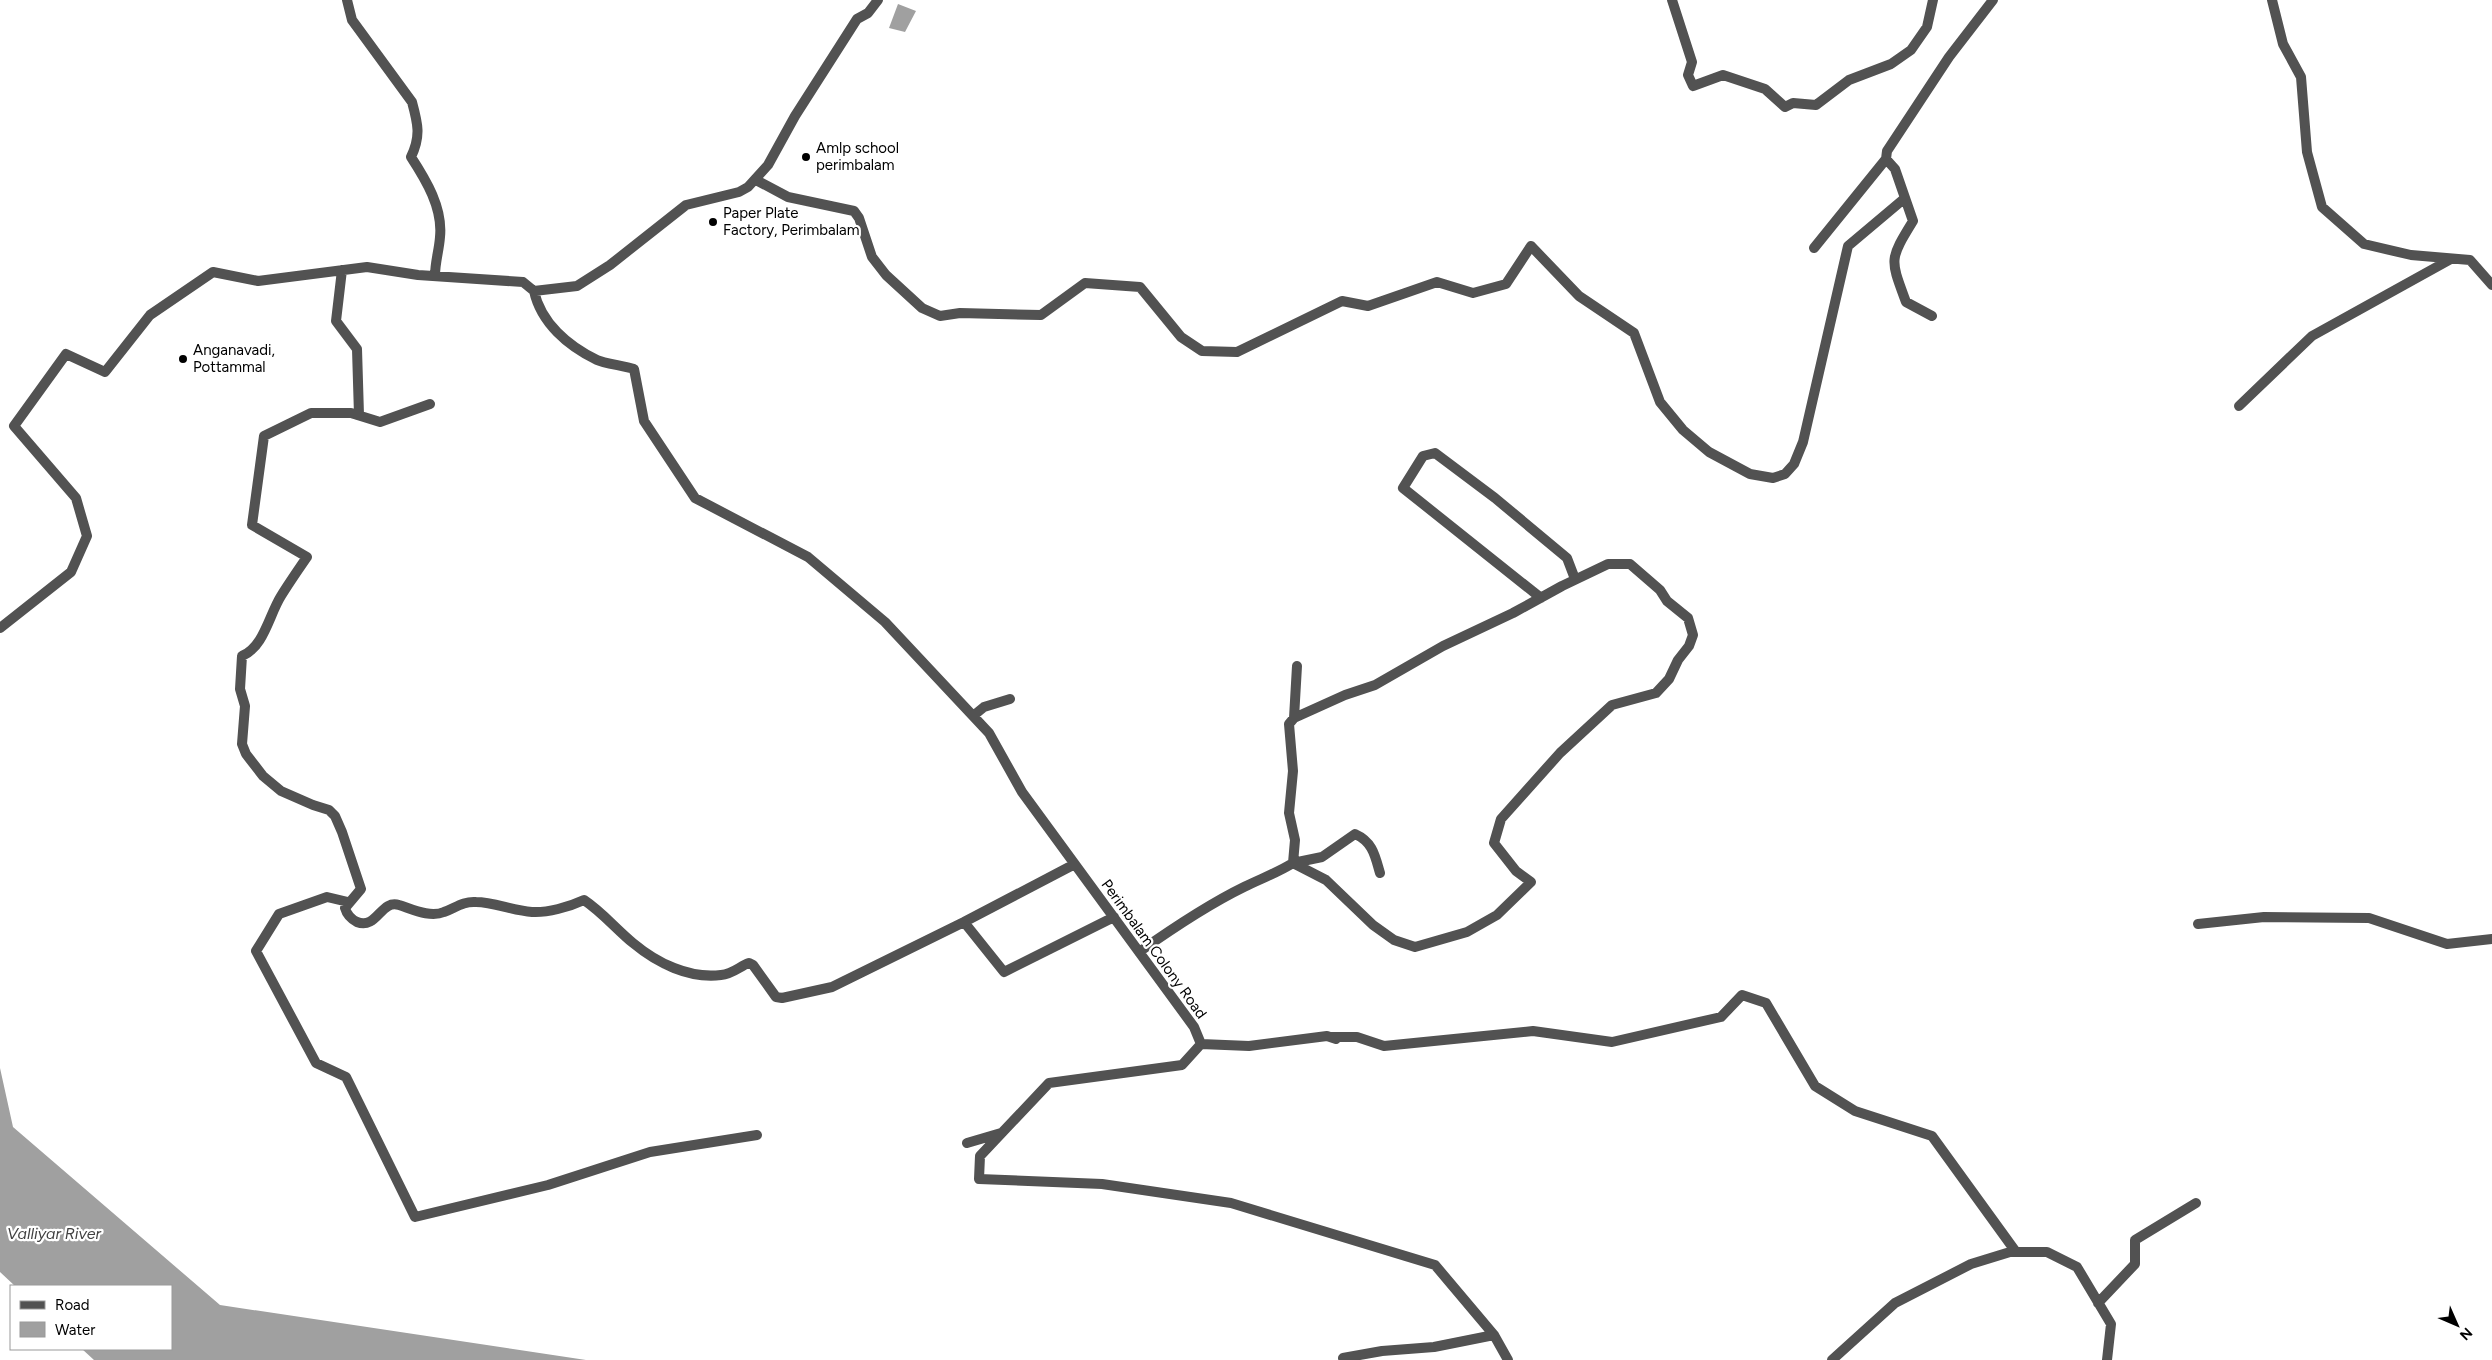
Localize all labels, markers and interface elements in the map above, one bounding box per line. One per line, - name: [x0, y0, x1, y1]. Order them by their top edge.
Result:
- place label: Amlp school perimbalam: [816, 139, 899, 174]
- marker: Amlp school perimbalam: [800, 151, 812, 163]
- place label: Paper Plate Factory, Perimbalam: [723, 204, 859, 239]
- marker: Paper Plate Factory, Perimbalam: [707, 216, 719, 228]
- place label: Anganavadi, Pottammal: [193, 341, 275, 376]
- marker: Anganavadi, Pottammal: [177, 353, 189, 365]
- street label: Perimbalam Colony Road: [1097, 876, 1211, 1022]
- water label: Valliyar River: [7, 1224, 101, 1243]
- legend: [10, 1285, 172, 1350]
- text: Road: [55, 1296, 90, 1314]
- north arrow: [2432, 1300, 2482, 1350]
- text: Water: [55, 1321, 95, 1339]
- text: N: [2456, 1324, 2476, 1344]

